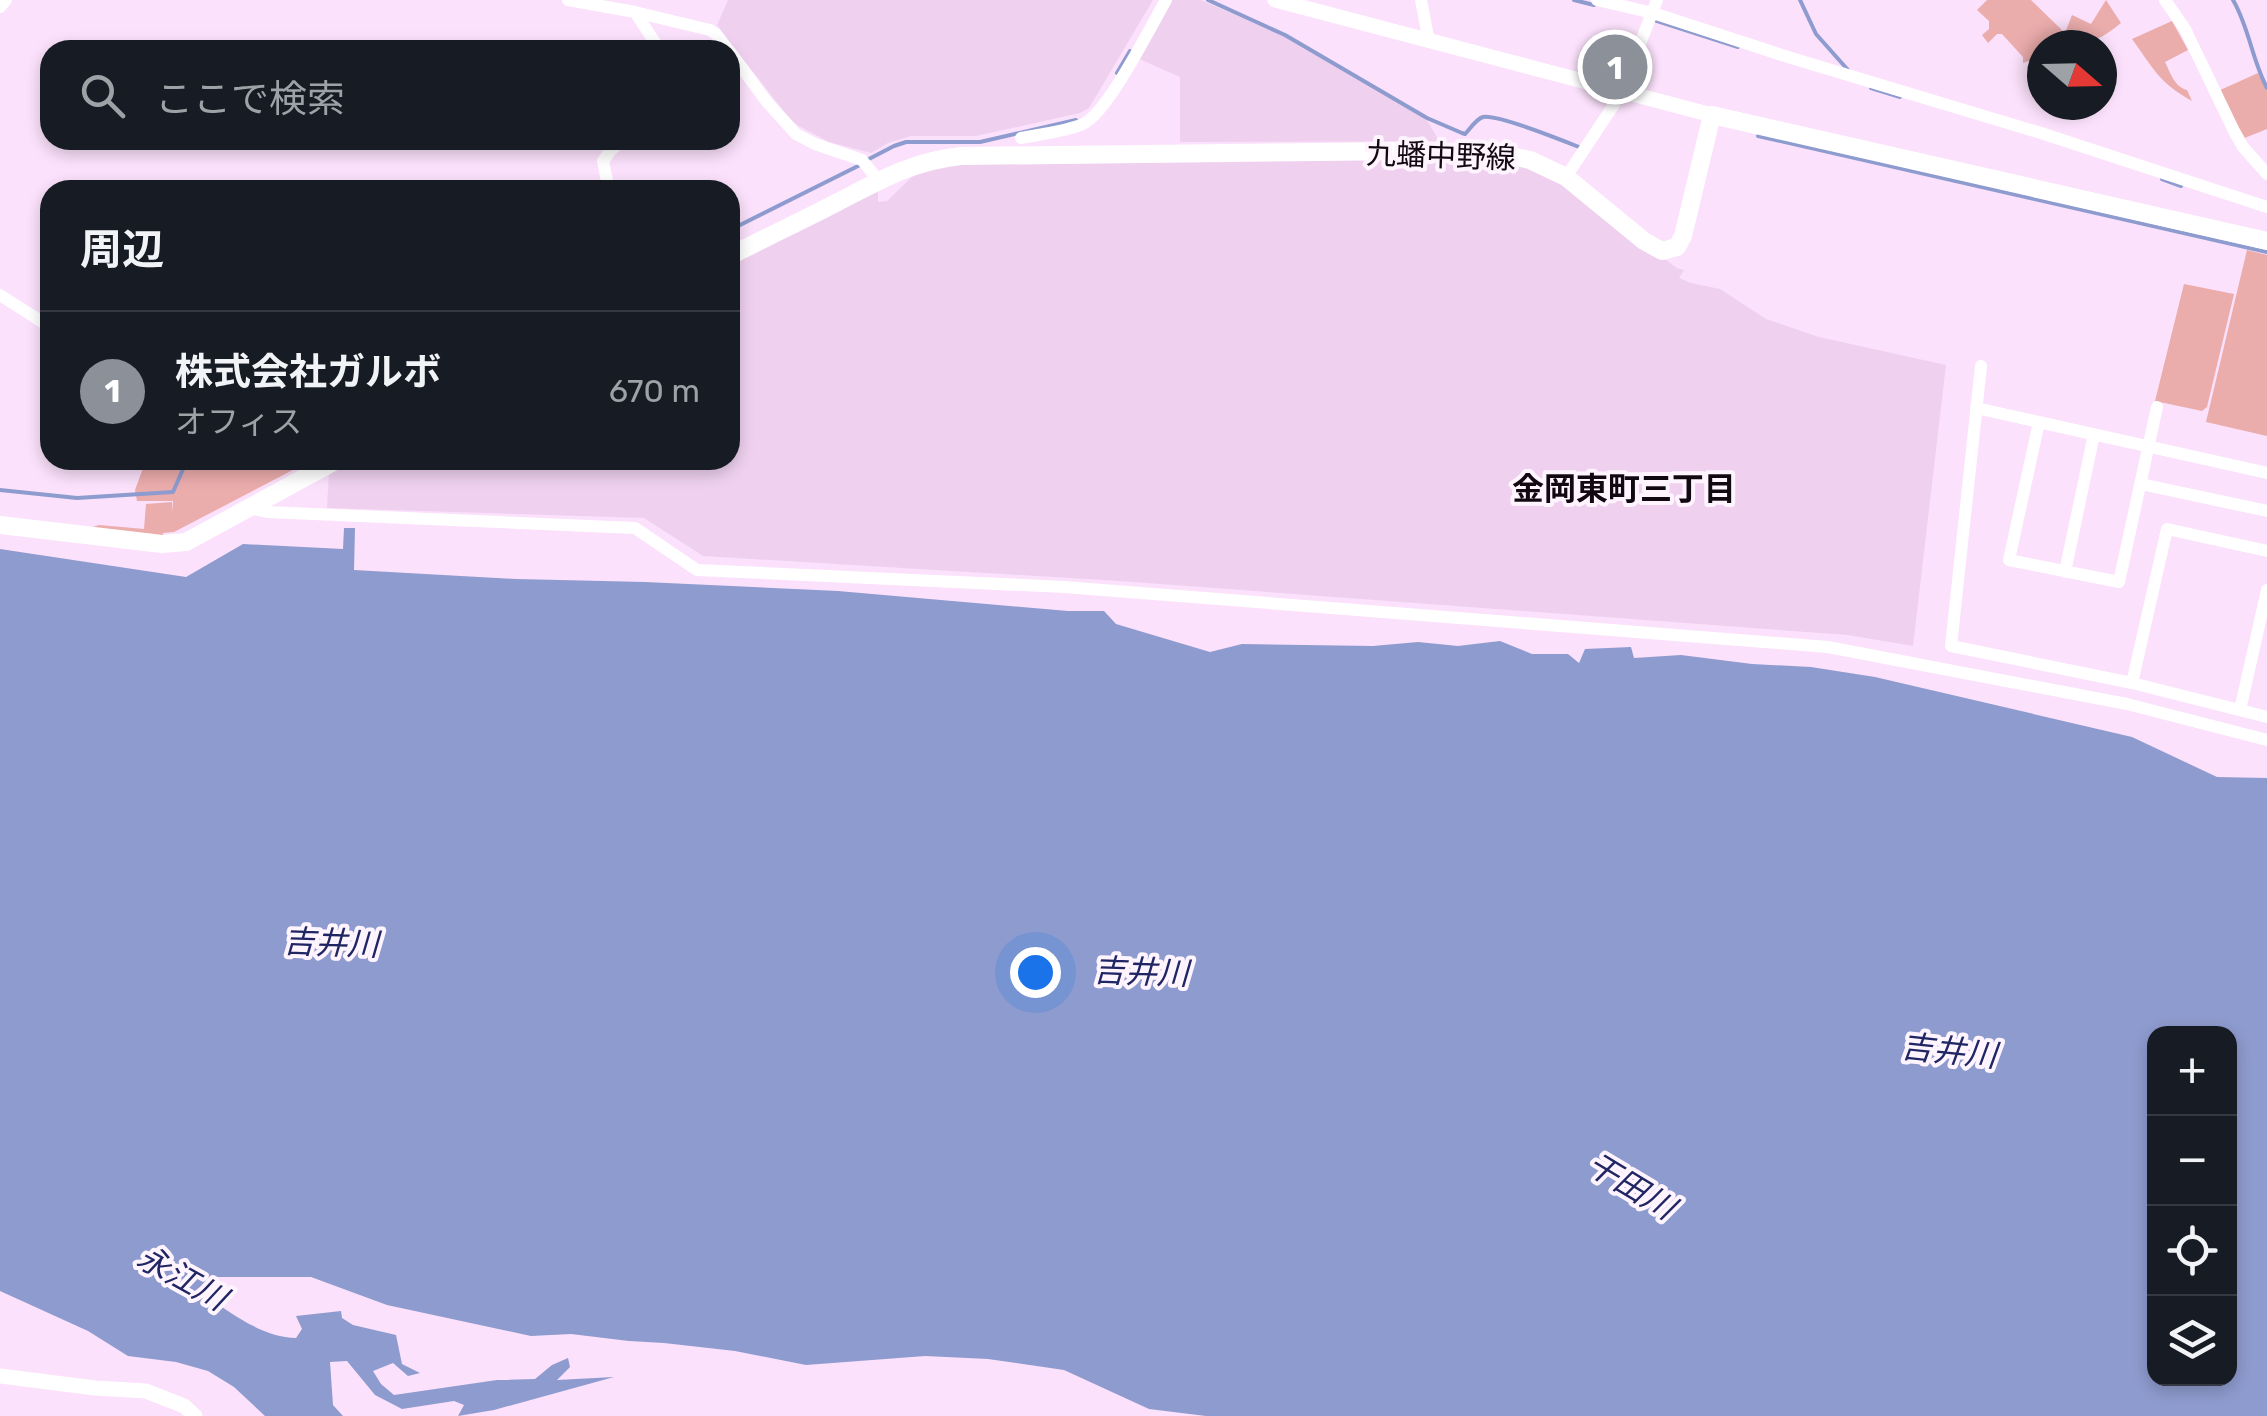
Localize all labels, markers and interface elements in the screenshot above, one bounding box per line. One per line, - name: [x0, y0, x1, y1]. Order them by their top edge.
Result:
- pin: 1: [1582, 30, 1648, 104]
- north arrow: [2027, 30, 2117, 120]
- search box: [40, 40, 740, 150]
- icon: search: [75, 68, 130, 123]
- text: ここで検索: [155, 76, 345, 122]
- street label: 九蟠中野線: [1365, 135, 1517, 177]
- text: 周辺: [80, 225, 164, 275]
- text: 株式会社ガルボ: [175, 349, 441, 395]
- text: 1: [105, 372, 120, 410]
- text: 670 m: [609, 372, 700, 410]
- text: オフィス: [175, 403, 302, 441]
- district label: 金岡東町三丁目: [1512, 470, 1736, 508]
- water label: 吉井川: [282, 922, 383, 964]
- your location: [1010, 947, 1061, 998]
- water label: 吉井川: [1092, 951, 1193, 993]
- map controls: [2147, 1026, 2237, 1386]
- button: +: [2147, 1026, 2237, 1116]
- water label: 吉井川: [1899, 1027, 2002, 1075]
- button: −: [2147, 1116, 2237, 1206]
- water label: 干田川: [1580, 1145, 1684, 1229]
- button: locate: [2147, 1206, 2237, 1296]
- water label: 永江川: [131, 1238, 236, 1319]
- button: layers: [2147, 1296, 2237, 1386]

